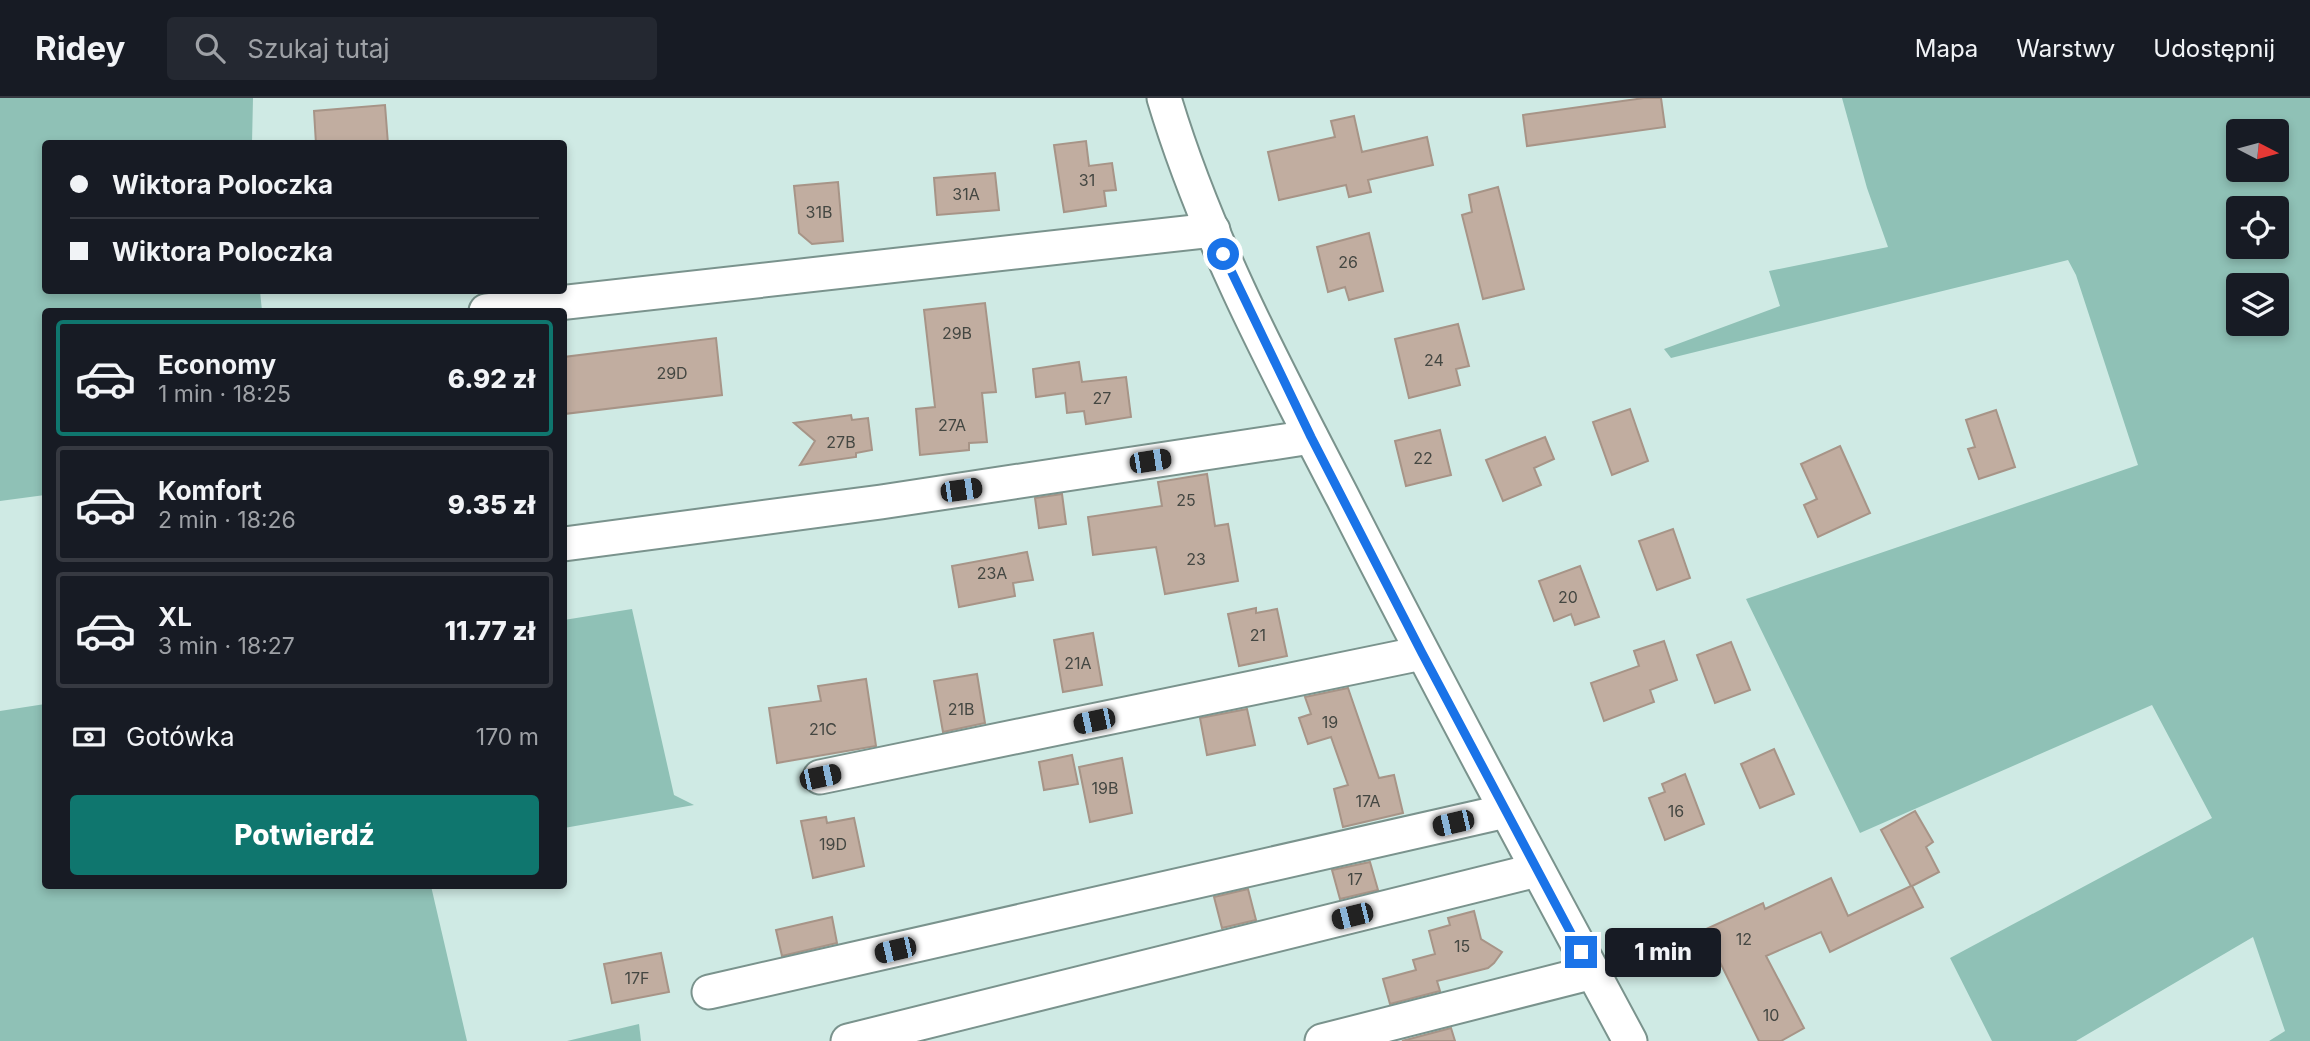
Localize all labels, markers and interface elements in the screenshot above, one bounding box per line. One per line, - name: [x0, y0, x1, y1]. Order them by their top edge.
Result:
- search box: [167, 17, 657, 80]
- text: Ridey: [35, 28, 125, 68]
- icon: search: [191, 29, 229, 67]
- text: Szukaj tutaj: [247, 33, 390, 64]
- text: Mapa: [1915, 34, 1978, 63]
- text: Warstwy: [2016, 34, 2115, 63]
- text: Udostępnij: [2153, 34, 2275, 63]
- north arrow: [2226, 119, 2289, 182]
- map controls: [2226, 119, 2289, 336]
- text: Wiktora Poloczka: [112, 169, 333, 200]
- house number: 31: [1079, 170, 1095, 190]
- house number: 31A: [952, 184, 980, 204]
- button: locate: [2226, 196, 2289, 259]
- house number: 31B: [806, 202, 832, 222]
- text: Wiktora Poloczka: [112, 236, 333, 267]
- route start: [1207, 238, 1239, 270]
- house number: 26: [1338, 252, 1358, 272]
- button: layers: [2226, 273, 2289, 336]
- house number: 29B: [942, 323, 972, 343]
- icon: car: [74, 347, 137, 410]
- text: Economy: [158, 349, 276, 380]
- house number: 24: [1424, 350, 1444, 370]
- text: 6.92 zł: [448, 363, 535, 394]
- house number: 29D: [656, 363, 688, 383]
- text: 1 min · 18:25: [158, 380, 291, 408]
- house number: 27: [1093, 388, 1111, 408]
- house number: 27A: [938, 415, 966, 435]
- house number: 27B: [826, 432, 856, 452]
- car: [1128, 447, 1173, 475]
- house number: 22: [1413, 448, 1433, 468]
- icon: car: [74, 473, 137, 536]
- text: Komfort: [158, 475, 262, 506]
- car: [939, 477, 984, 503]
- text: 9.35 zł: [448, 489, 535, 520]
- house number: 25: [1176, 490, 1196, 510]
- text: 2 min · 18:26: [158, 506, 296, 534]
- house number: 23: [1186, 549, 1206, 569]
- house number: 23A: [977, 563, 1007, 583]
- house number: 20: [1558, 587, 1578, 607]
- icon: car: [74, 599, 137, 662]
- text: XL: [158, 601, 192, 632]
- text: 11.77 zł: [444, 615, 535, 646]
- house number: 21: [1250, 625, 1266, 645]
- text: 3 min · 18:27: [158, 632, 295, 660]
- house number: 21A: [1064, 653, 1092, 673]
- house number: 21B: [948, 699, 974, 719]
- car: [1072, 706, 1117, 736]
- house number: 19: [1322, 712, 1338, 732]
- icon: cash: [70, 718, 108, 756]
- house number: 21C: [809, 719, 837, 739]
- text: Gotówka: [126, 721, 235, 752]
- text: 170 m: [476, 723, 539, 751]
- car: [798, 762, 843, 792]
- house number: 19B: [1092, 778, 1118, 798]
- house number: 17A: [1356, 791, 1380, 811]
- button: Potwierdź: [70, 795, 539, 875]
- house number: 16: [1668, 801, 1684, 821]
- car: [1431, 808, 1476, 838]
- house number: 19D: [819, 834, 847, 854]
- house number: 17: [1347, 869, 1363, 889]
- car: [1330, 901, 1375, 931]
- callout: 1 min: [1606, 928, 1721, 976]
- house number: 12: [1736, 929, 1752, 949]
- car: [873, 935, 918, 965]
- house number: 15: [1454, 936, 1470, 956]
- route end: [1565, 936, 1597, 968]
- text: 1 min: [1634, 938, 1692, 966]
- house number: 17F: [624, 968, 650, 988]
- house number: 10: [1763, 1005, 1779, 1025]

